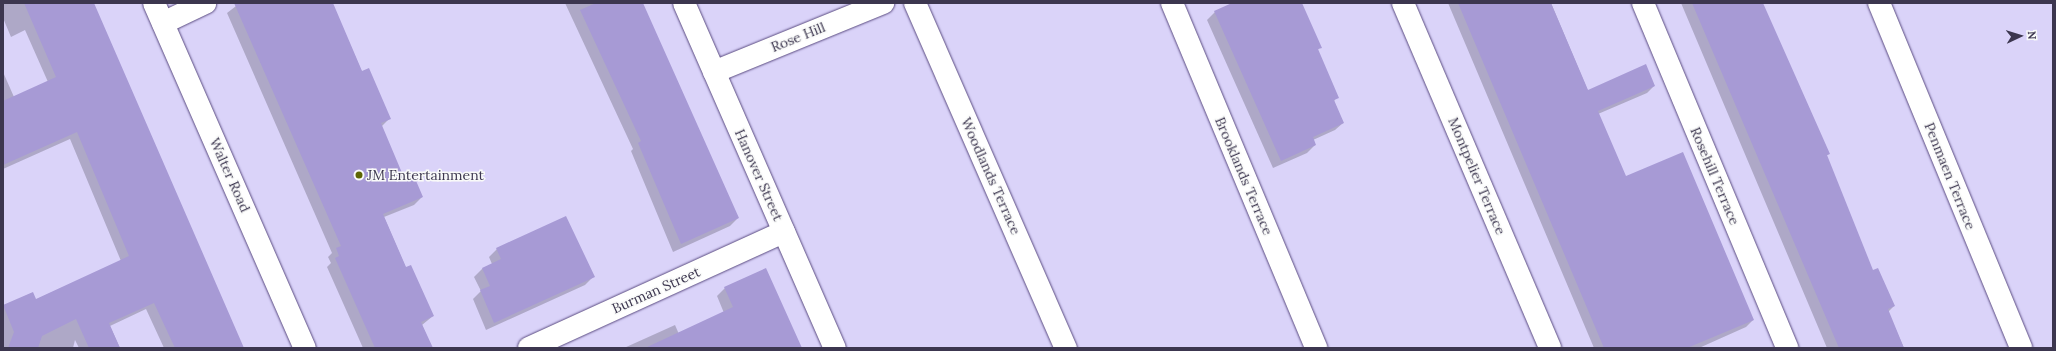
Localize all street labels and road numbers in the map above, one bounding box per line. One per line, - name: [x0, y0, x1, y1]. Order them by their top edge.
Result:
- street label: Rose Hill: [768, 19, 828, 55]
- street label: Brooklands Terrace: [1212, 114, 1276, 238]
- street label: Woodlands Terrace: [958, 115, 1024, 237]
- street label: Montpelier Terrace: [1445, 115, 1509, 237]
- street label: Penmaen Terrace: [1921, 120, 1979, 232]
- street label: Rosehill Terrace: [1687, 125, 1743, 227]
- street label: Hanover Street: [731, 127, 787, 223]
- street label: Walter Road: [206, 135, 254, 215]
- street label: Burman Street: [609, 263, 703, 317]

